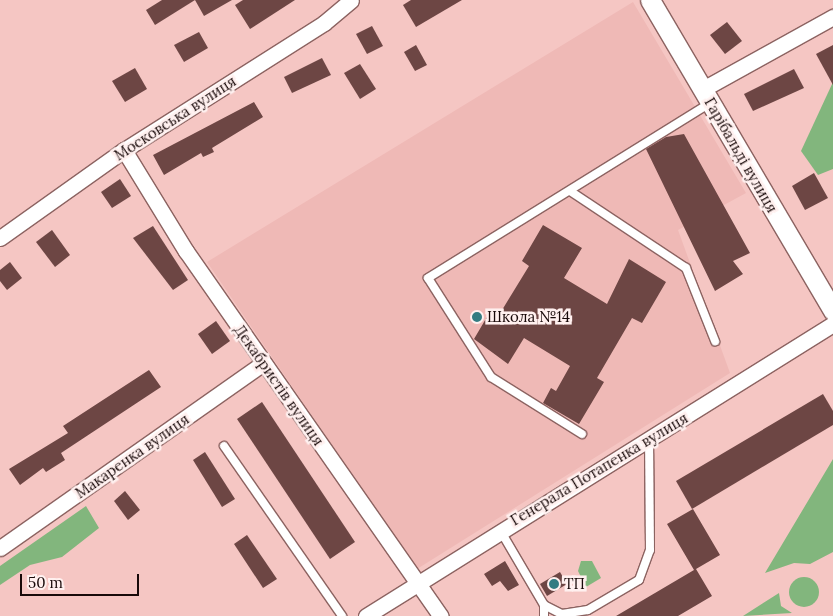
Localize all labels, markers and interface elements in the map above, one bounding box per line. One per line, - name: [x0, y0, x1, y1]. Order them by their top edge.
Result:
- street label: Московська вулиця: [111, 72, 239, 164]
- street label: Гарібальді вулиця: [701, 94, 781, 216]
- place label: Школа №14: [487, 308, 570, 326]
- marker: Школа №14: [471, 311, 483, 323]
- street label: Декабристів вулиця: [230, 321, 328, 449]
- street label: Генерала Потапенка вулиця: [507, 409, 691, 529]
- street label: Макаренка вулиця: [72, 410, 192, 502]
- scale bar: [22, 564, 141, 596]
- text: 50 m: [28, 573, 63, 592]
- place label: ТП: [564, 575, 585, 593]
- marker: ТП: [548, 578, 560, 590]

